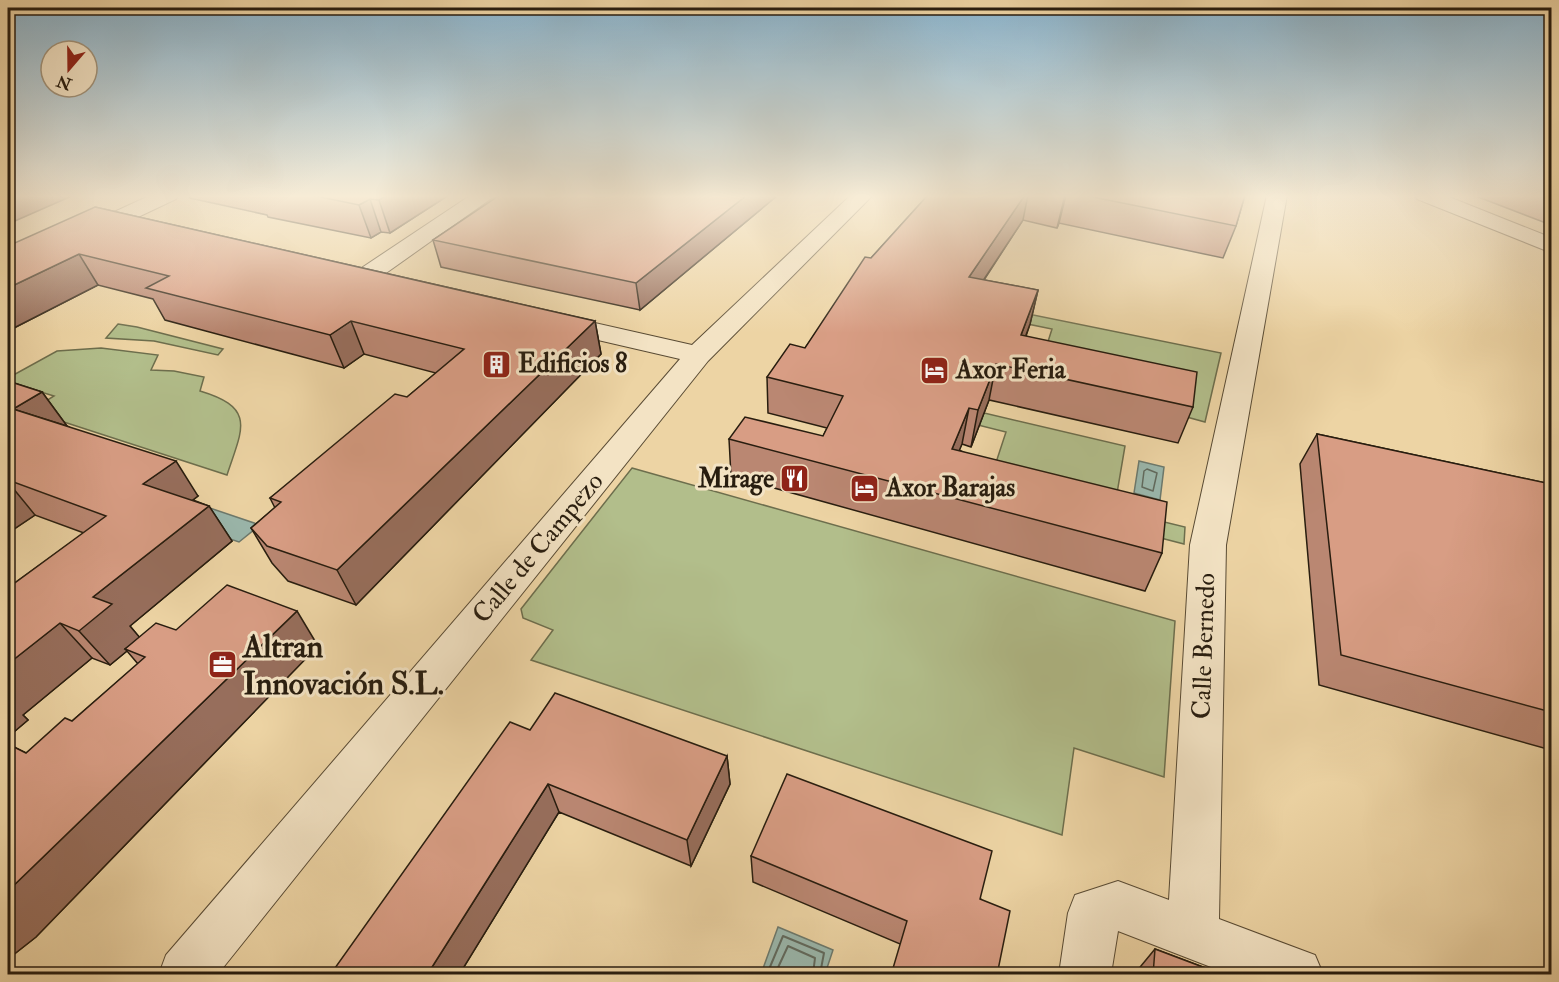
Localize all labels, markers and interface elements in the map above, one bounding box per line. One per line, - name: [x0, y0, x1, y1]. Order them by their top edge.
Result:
- north arrow: [39, 39, 99, 99]
- text: N: [53, 70, 75, 94]
- building icon: Edificios 8: [481, 348, 513, 380]
- place label: Edificios 8: [518, 348, 627, 380]
- hotel icon: Axor Feria: [919, 354, 951, 386]
- place label: Axor Feria: [955, 354, 1067, 386]
- place label: Mirage: [697, 463, 774, 496]
- restaurant icon: Mirage: [779, 463, 811, 495]
- street label: Calle de Campezo: [466, 466, 611, 631]
- hotel icon: Axor Barajas: [849, 472, 881, 504]
- place label: Axor Barajas: [885, 472, 1015, 504]
- street label: Calle Bernedo: [1185, 572, 1223, 720]
- place label: Altran Innovación S.L.: [241, 627, 444, 704]
- office icon: Altran Innovación S.L.: [206, 649, 238, 681]

